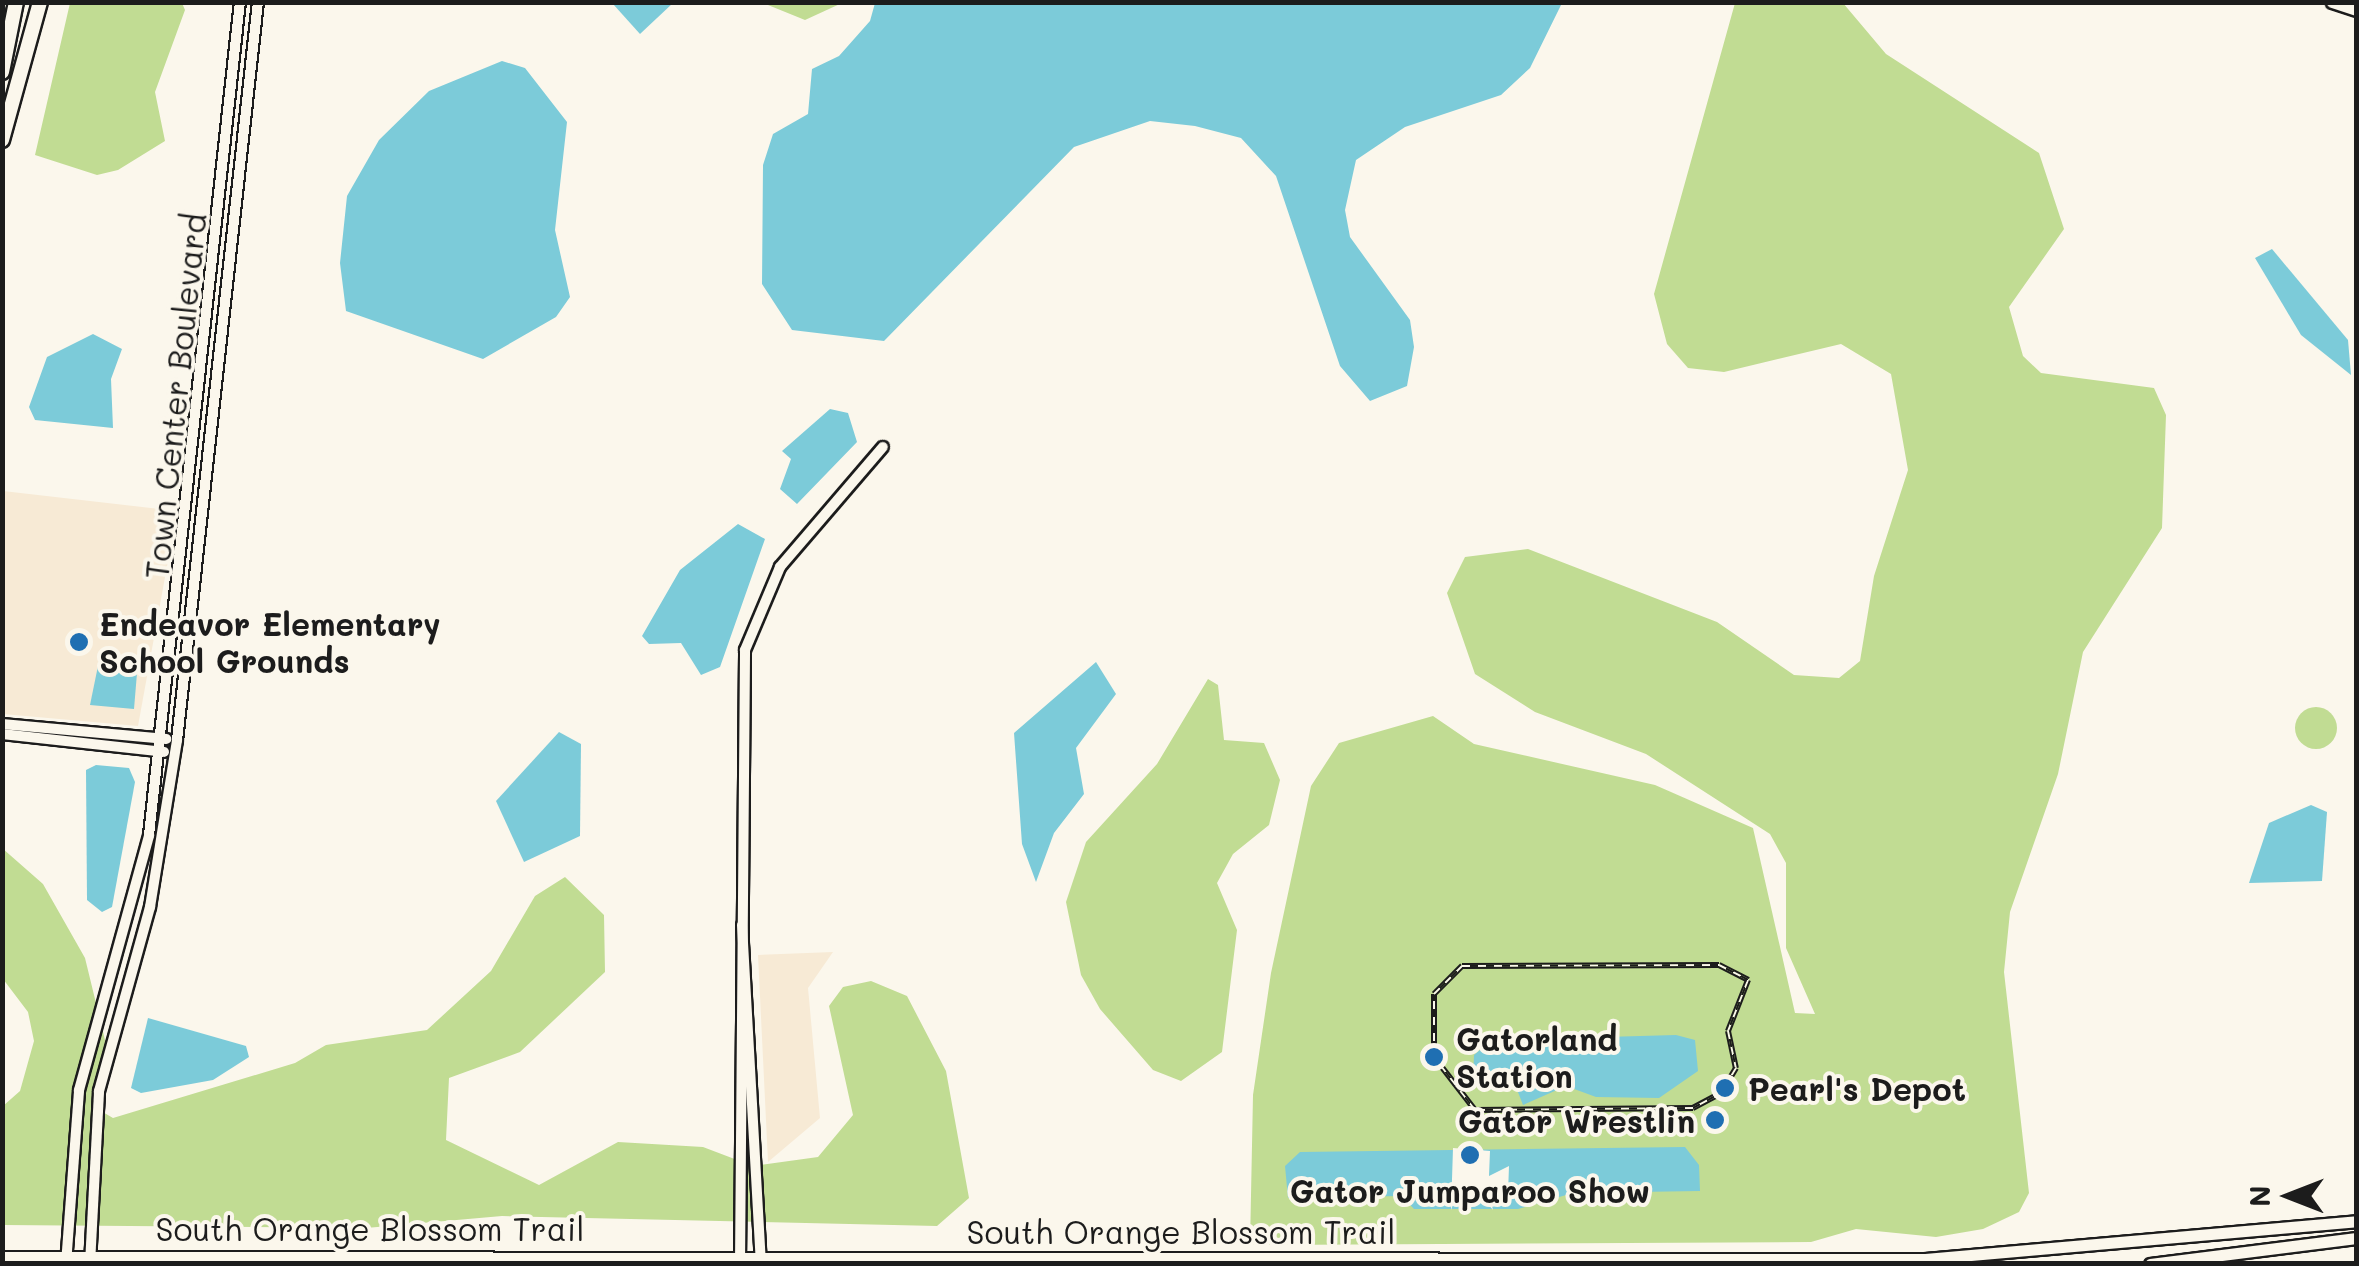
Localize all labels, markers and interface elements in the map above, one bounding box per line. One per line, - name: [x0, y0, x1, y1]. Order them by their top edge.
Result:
- street label: Town Center Boulevard: [137, 211, 213, 581]
- place label: Endeavor Elementary School Grounds: [99, 605, 441, 680]
- marker: Endeavor Elementary School Grounds: [68, 631, 90, 653]
- place label: Gatorland Station: [1456, 1020, 1618, 1095]
- marker: Gatorland Station: [1421, 1044, 1447, 1070]
- place label: Pearl's Depot: [1748, 1069, 1966, 1107]
- marker: Pearl's Depot: [1712, 1075, 1738, 1101]
- place label: Gator Wrestlin: [1458, 1101, 1695, 1139]
- marker: Gator Wrestlin: [1704, 1109, 1726, 1131]
- marker: Gator Jumparoo Show: [1459, 1144, 1481, 1166]
- north arrow: [2239, 1146, 2339, 1246]
- place label: Gator Jumparoo Show: [1290, 1171, 1650, 1209]
- text: N: [2241, 1185, 2277, 1207]
- street label: South Orange Blossom Trail: [156, 1209, 584, 1247]
- street label: South Orange Blossom Trail: [967, 1212, 1395, 1250]

